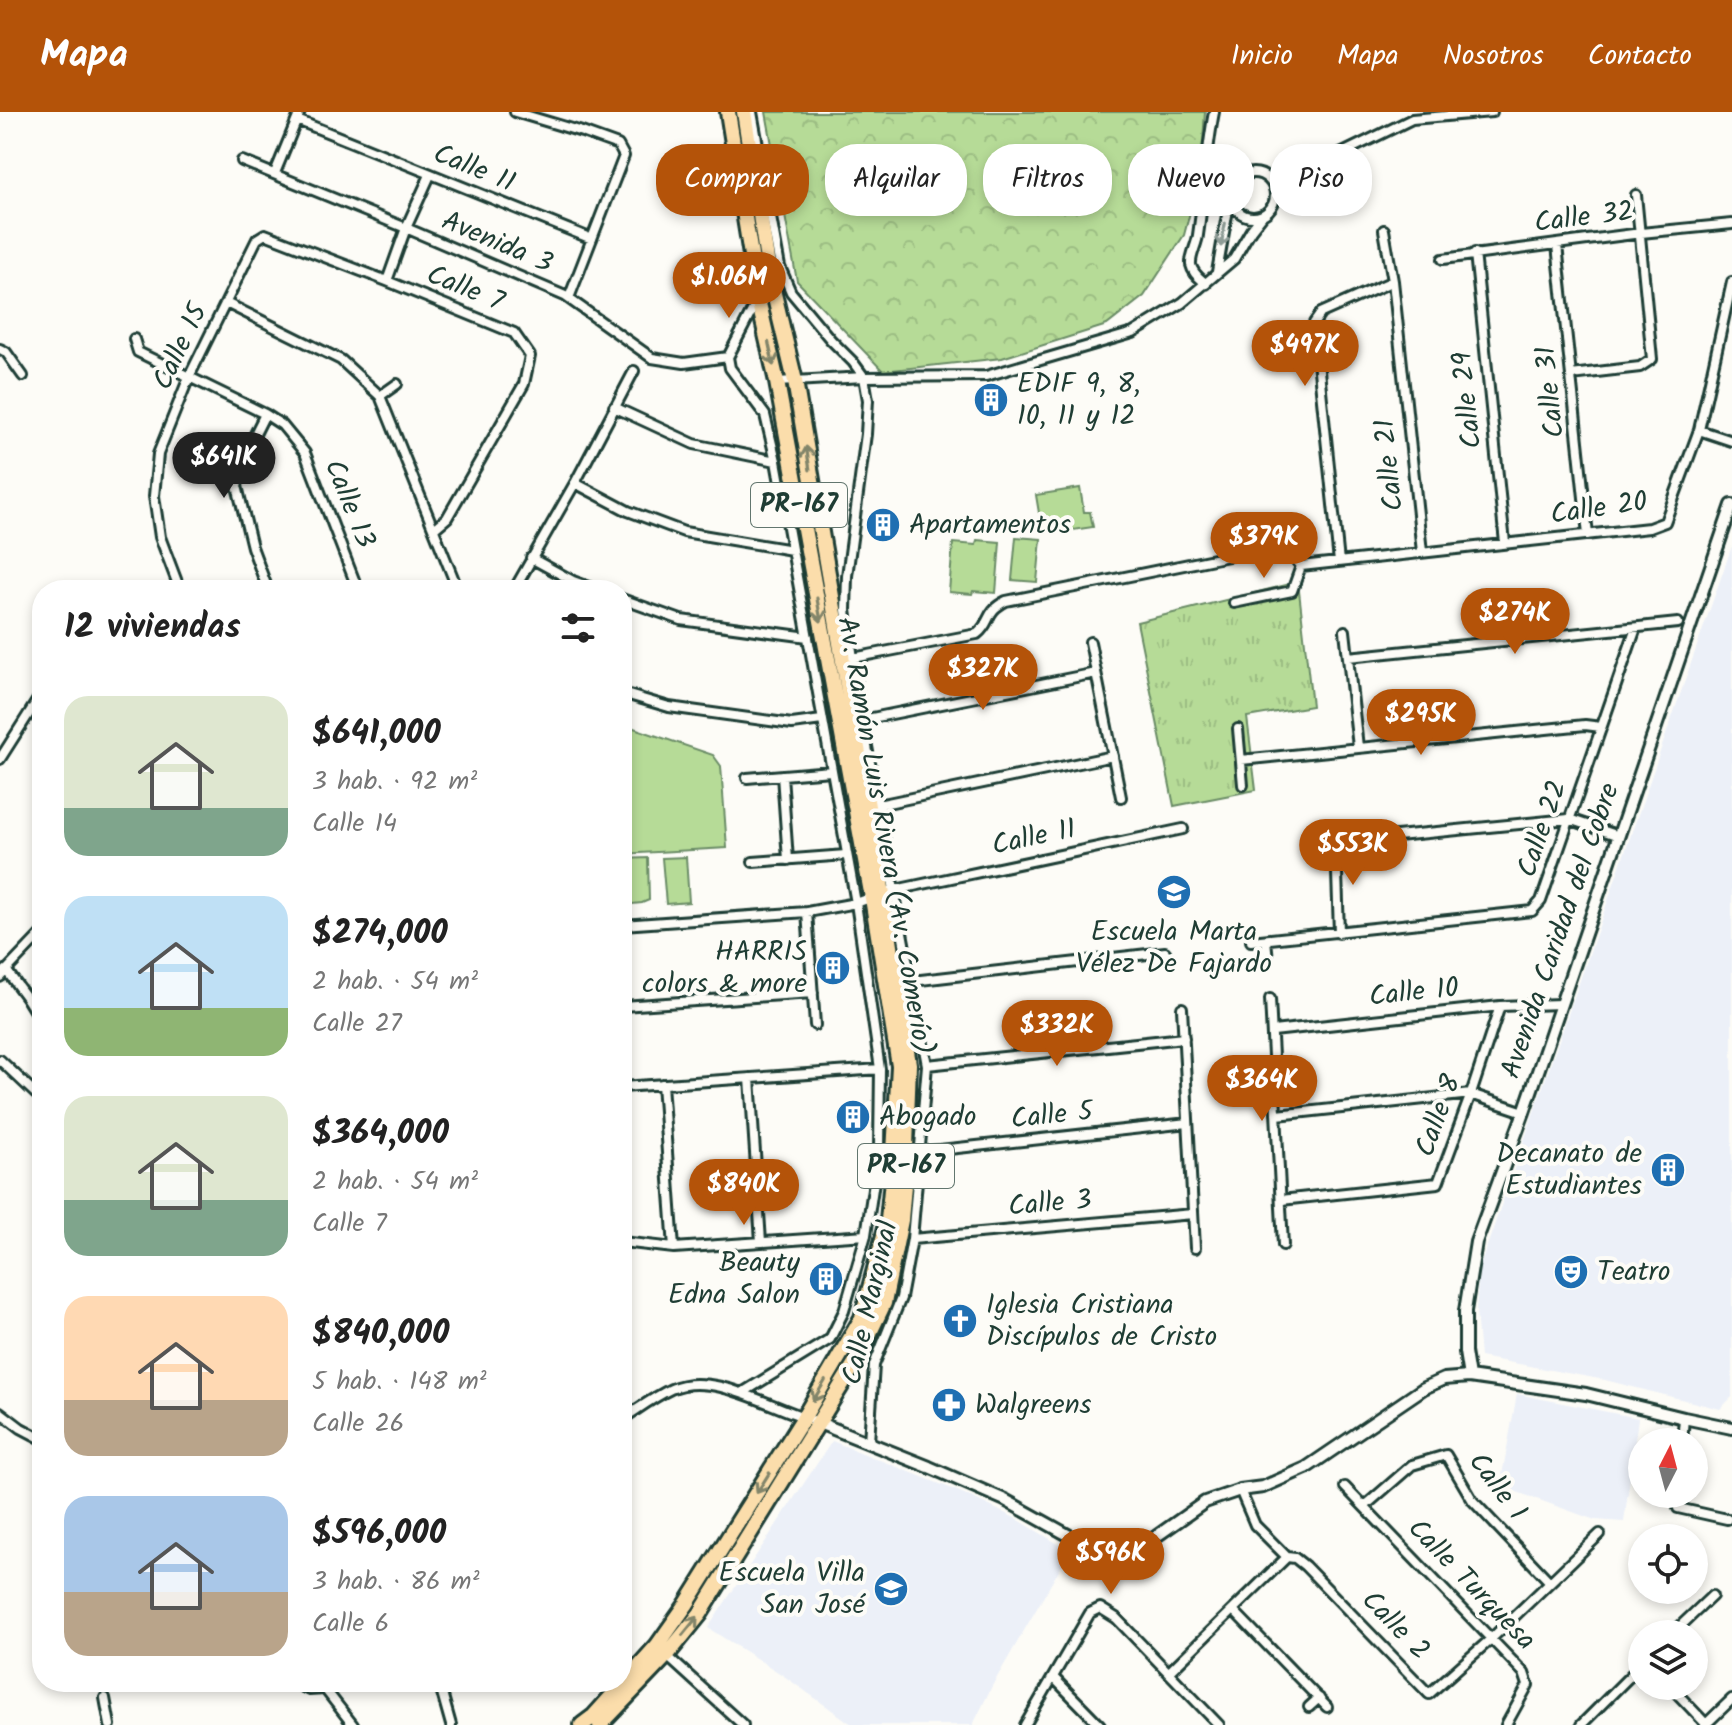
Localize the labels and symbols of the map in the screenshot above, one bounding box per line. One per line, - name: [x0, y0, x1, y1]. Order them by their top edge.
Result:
- street label: Calle 11: [426, 132, 522, 206]
- street label: Calle 32: [1532, 190, 1636, 246]
- street label: Avenida 3: [434, 199, 560, 287]
- one-way arrow: [1215, 221, 1230, 247]
- pin: $1.06M: [664, 252, 794, 320]
- street label: Calle 7: [419, 253, 512, 325]
- street label: Calle 15: [141, 294, 222, 398]
- pin: $497K: [1249, 320, 1361, 388]
- one-way arrow: [764, 341, 779, 367]
- street label: Calle 31: [1524, 344, 1578, 440]
- street label: Calle 29: [1440, 349, 1495, 451]
- place label: EDIF 9, 8, 10, 11 y 12: [1017, 362, 1141, 439]
- building icon: EDIF 9, 8, 10, 11 y 12: [972, 381, 1010, 419]
- street label: Calle 21: [1363, 417, 1417, 513]
- pin: $641K: [168, 432, 280, 500]
- one-way arrow: [800, 446, 815, 471]
- street label: Calle 13: [311, 453, 387, 555]
- street label: Calle 20: [1547, 480, 1651, 538]
- road number: PR-167: [751, 483, 847, 527]
- place label: Apartamentos: [909, 503, 1071, 548]
- building icon: Apartamentos: [864, 506, 902, 544]
- pin: $379K: [1208, 512, 1320, 580]
- pin: $274K: [1459, 588, 1571, 656]
- one-way arrow: [812, 597, 827, 622]
- street label: Av. Ramón Luis Rivera (Av. Comerío): [823, 613, 945, 1059]
- pin: $327K: [927, 644, 1039, 712]
- pin: $295K: [1365, 689, 1477, 757]
- street label: Calle 22: [1505, 774, 1581, 884]
- street label: Avenida Caridad del Cobre: [1489, 777, 1633, 1085]
- street label: Calle 11: [988, 807, 1080, 869]
- pin: $553K: [1297, 819, 1409, 887]
- school or university icon: Escuela Marta Vélez De Fajardo: [1155, 873, 1193, 911]
- place label: Escuela Marta Vélez De Fajardo: [1076, 910, 1272, 987]
- place label: HARRIS colors & more: [642, 930, 807, 1007]
- building icon: HARRIS colors & more: [814, 949, 852, 987]
- street label: Calle 10: [1367, 966, 1461, 1020]
- pin: $332K: [1001, 1000, 1113, 1068]
- pin: $364K: [1206, 1055, 1318, 1123]
- street label: Calle 8: [1403, 1069, 1475, 1163]
- street label: Calle 5: [1009, 1089, 1097, 1143]
- place label: Abogado: [879, 1095, 977, 1140]
- building icon: Abogado: [834, 1098, 872, 1136]
- place label: Decanato de Estudiantes: [1496, 1132, 1642, 1209]
- road number: PR-167: [858, 1144, 954, 1188]
- building icon: Decanato de Estudiantes: [1649, 1151, 1687, 1189]
- pin: $840K: [688, 1159, 800, 1227]
- street label: Calle 3: [1006, 1178, 1094, 1230]
- street label: Calle Marginal: [830, 1217, 912, 1389]
- place label: Beauty Edna Salon: [668, 1241, 801, 1318]
- place label: Teatro: [1597, 1250, 1671, 1295]
- theatre icon: Teatro: [1552, 1253, 1590, 1291]
- building icon: Beauty Edna Salon: [807, 1260, 845, 1298]
- place label: Iglesia Cristiana Discípulos de Cristo: [986, 1283, 1217, 1360]
- church icon: Iglesia Cristiana Discípulos de Cristo: [941, 1302, 979, 1340]
- one-way arrow: [810, 1379, 826, 1402]
- place label: Walgreens: [975, 1383, 1092, 1428]
- pharmacy icon: Walgreens: [930, 1386, 968, 1424]
- north arrow: [1628, 1428, 1708, 1508]
- street label: Calle 1: [1456, 1443, 1538, 1531]
- one-way arrow: [754, 1471, 770, 1494]
- street label: Calle Turquesa: [1396, 1508, 1546, 1662]
- pin: $596K: [1055, 1528, 1167, 1596]
- place label: Escuela Villa San José: [719, 1551, 867, 1628]
- school or university icon: Escuela Villa San José: [872, 1570, 910, 1608]
- street label: Calle 2: [1350, 1580, 1440, 1672]
- one-way arrow: [681, 1616, 699, 1637]

